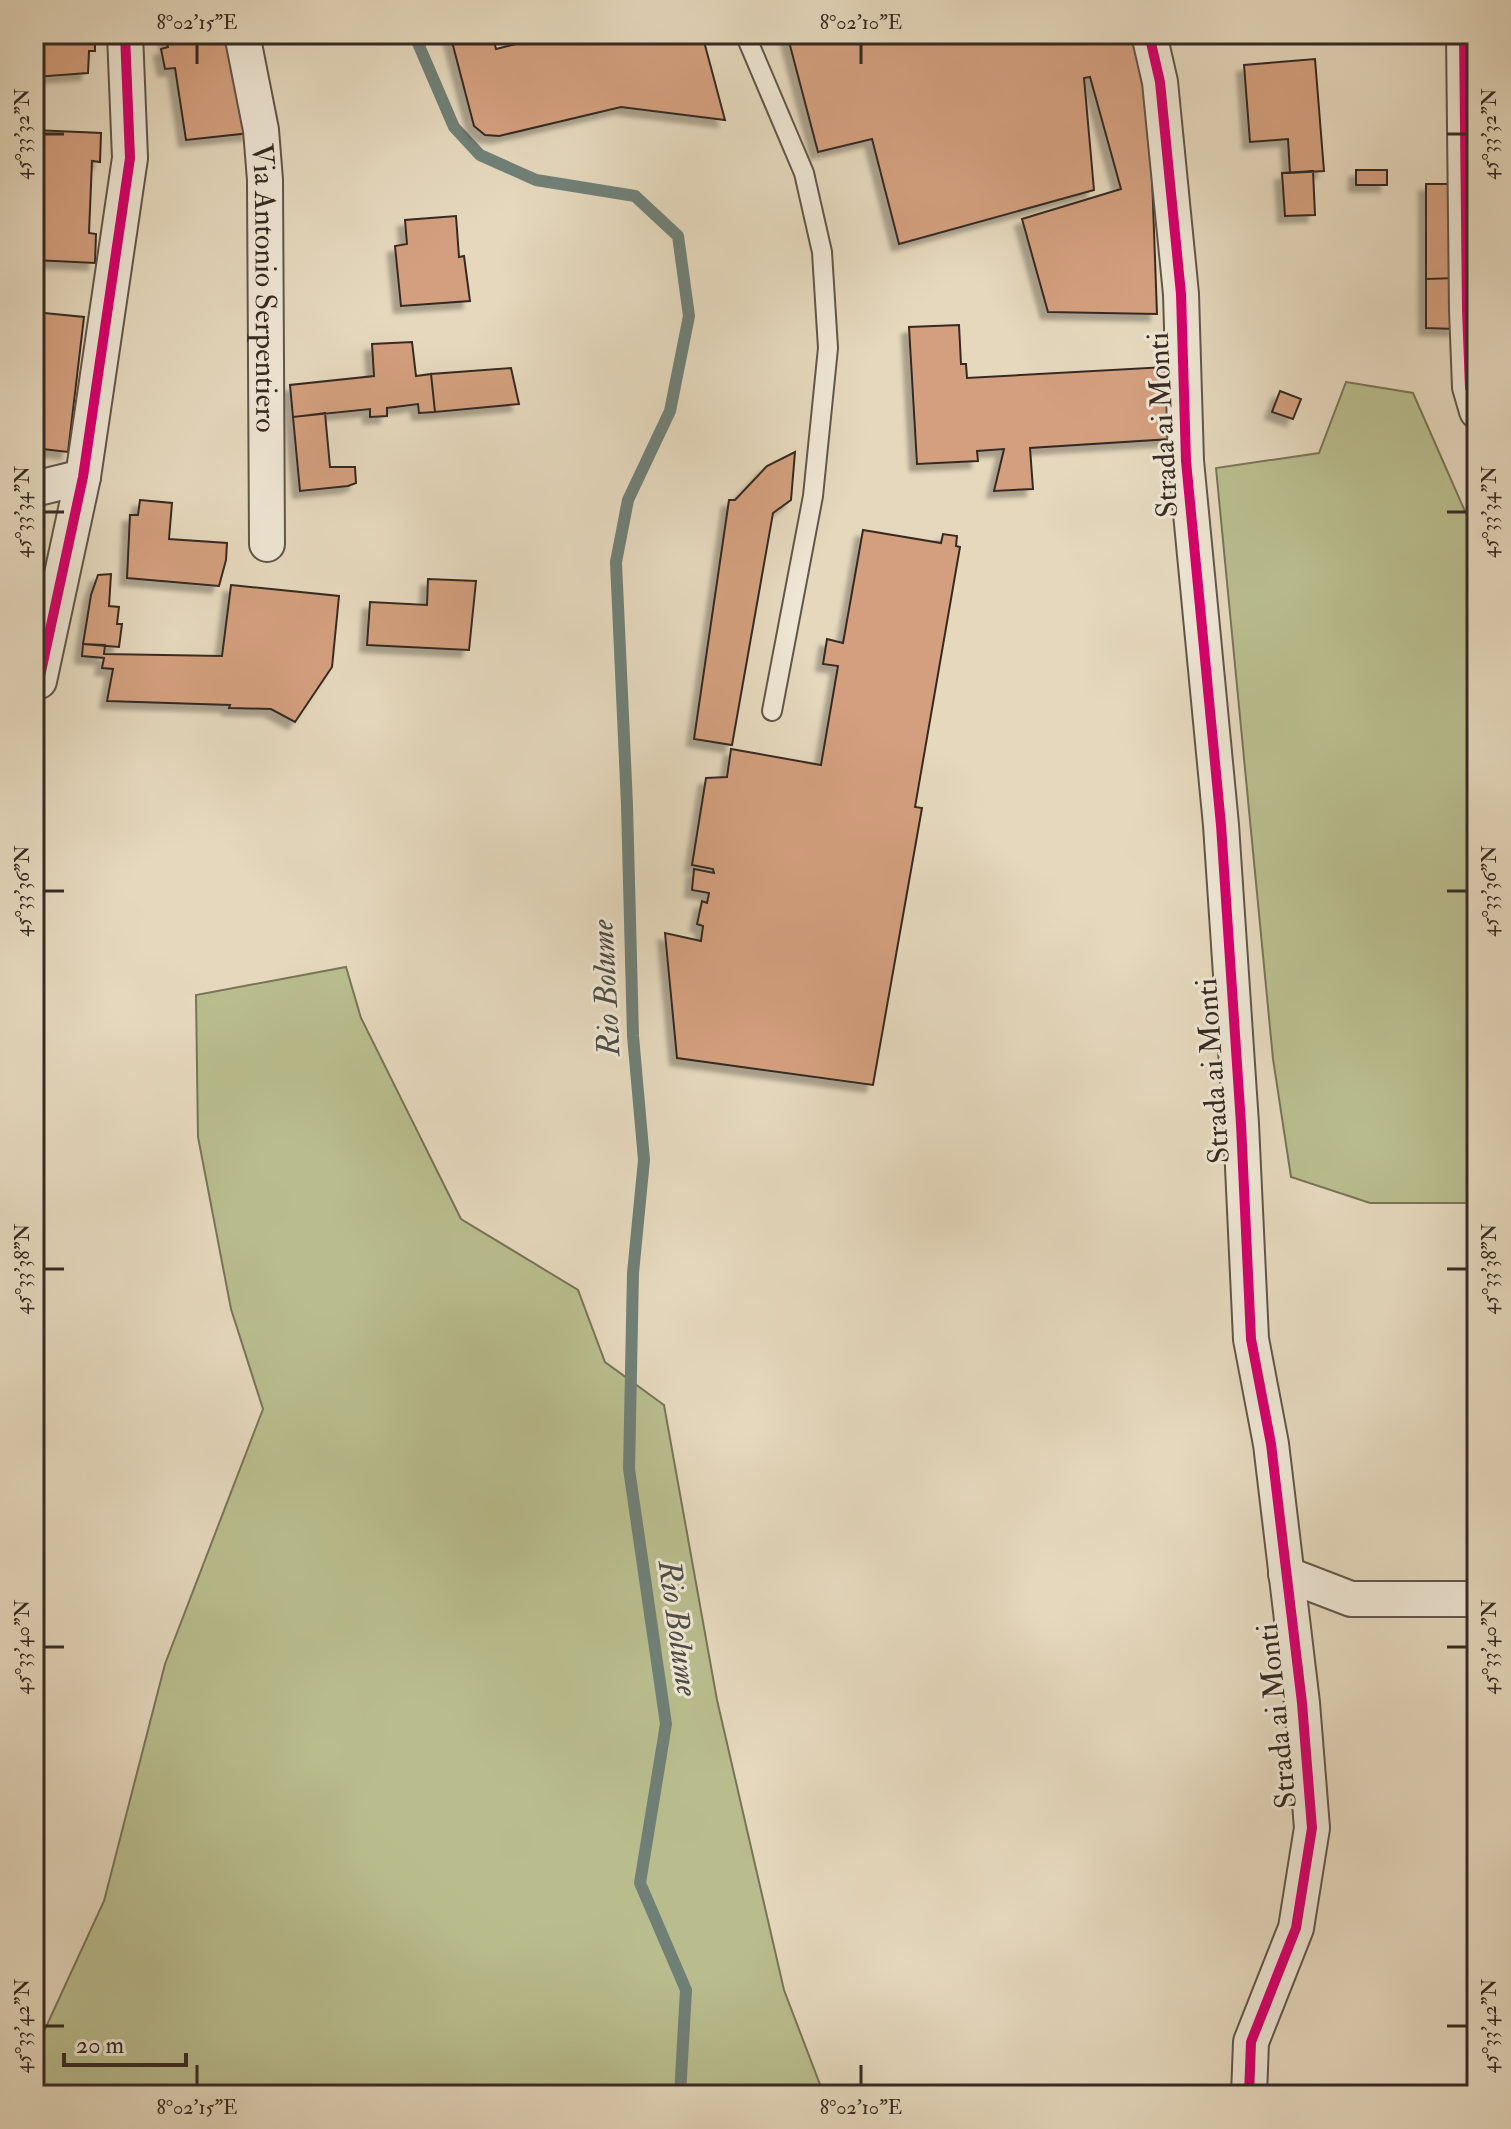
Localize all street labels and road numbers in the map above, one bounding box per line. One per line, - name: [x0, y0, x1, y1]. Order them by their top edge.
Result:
- street label: Via Antonio Serpentiero: [244, 142, 285, 433]
- street label: Strada ai Monti: [1140, 331, 1186, 519]
- street label: Strada ai Monti: [1188, 977, 1238, 1165]
- street label: Strada ai Monti: [1249, 1622, 1305, 1810]

